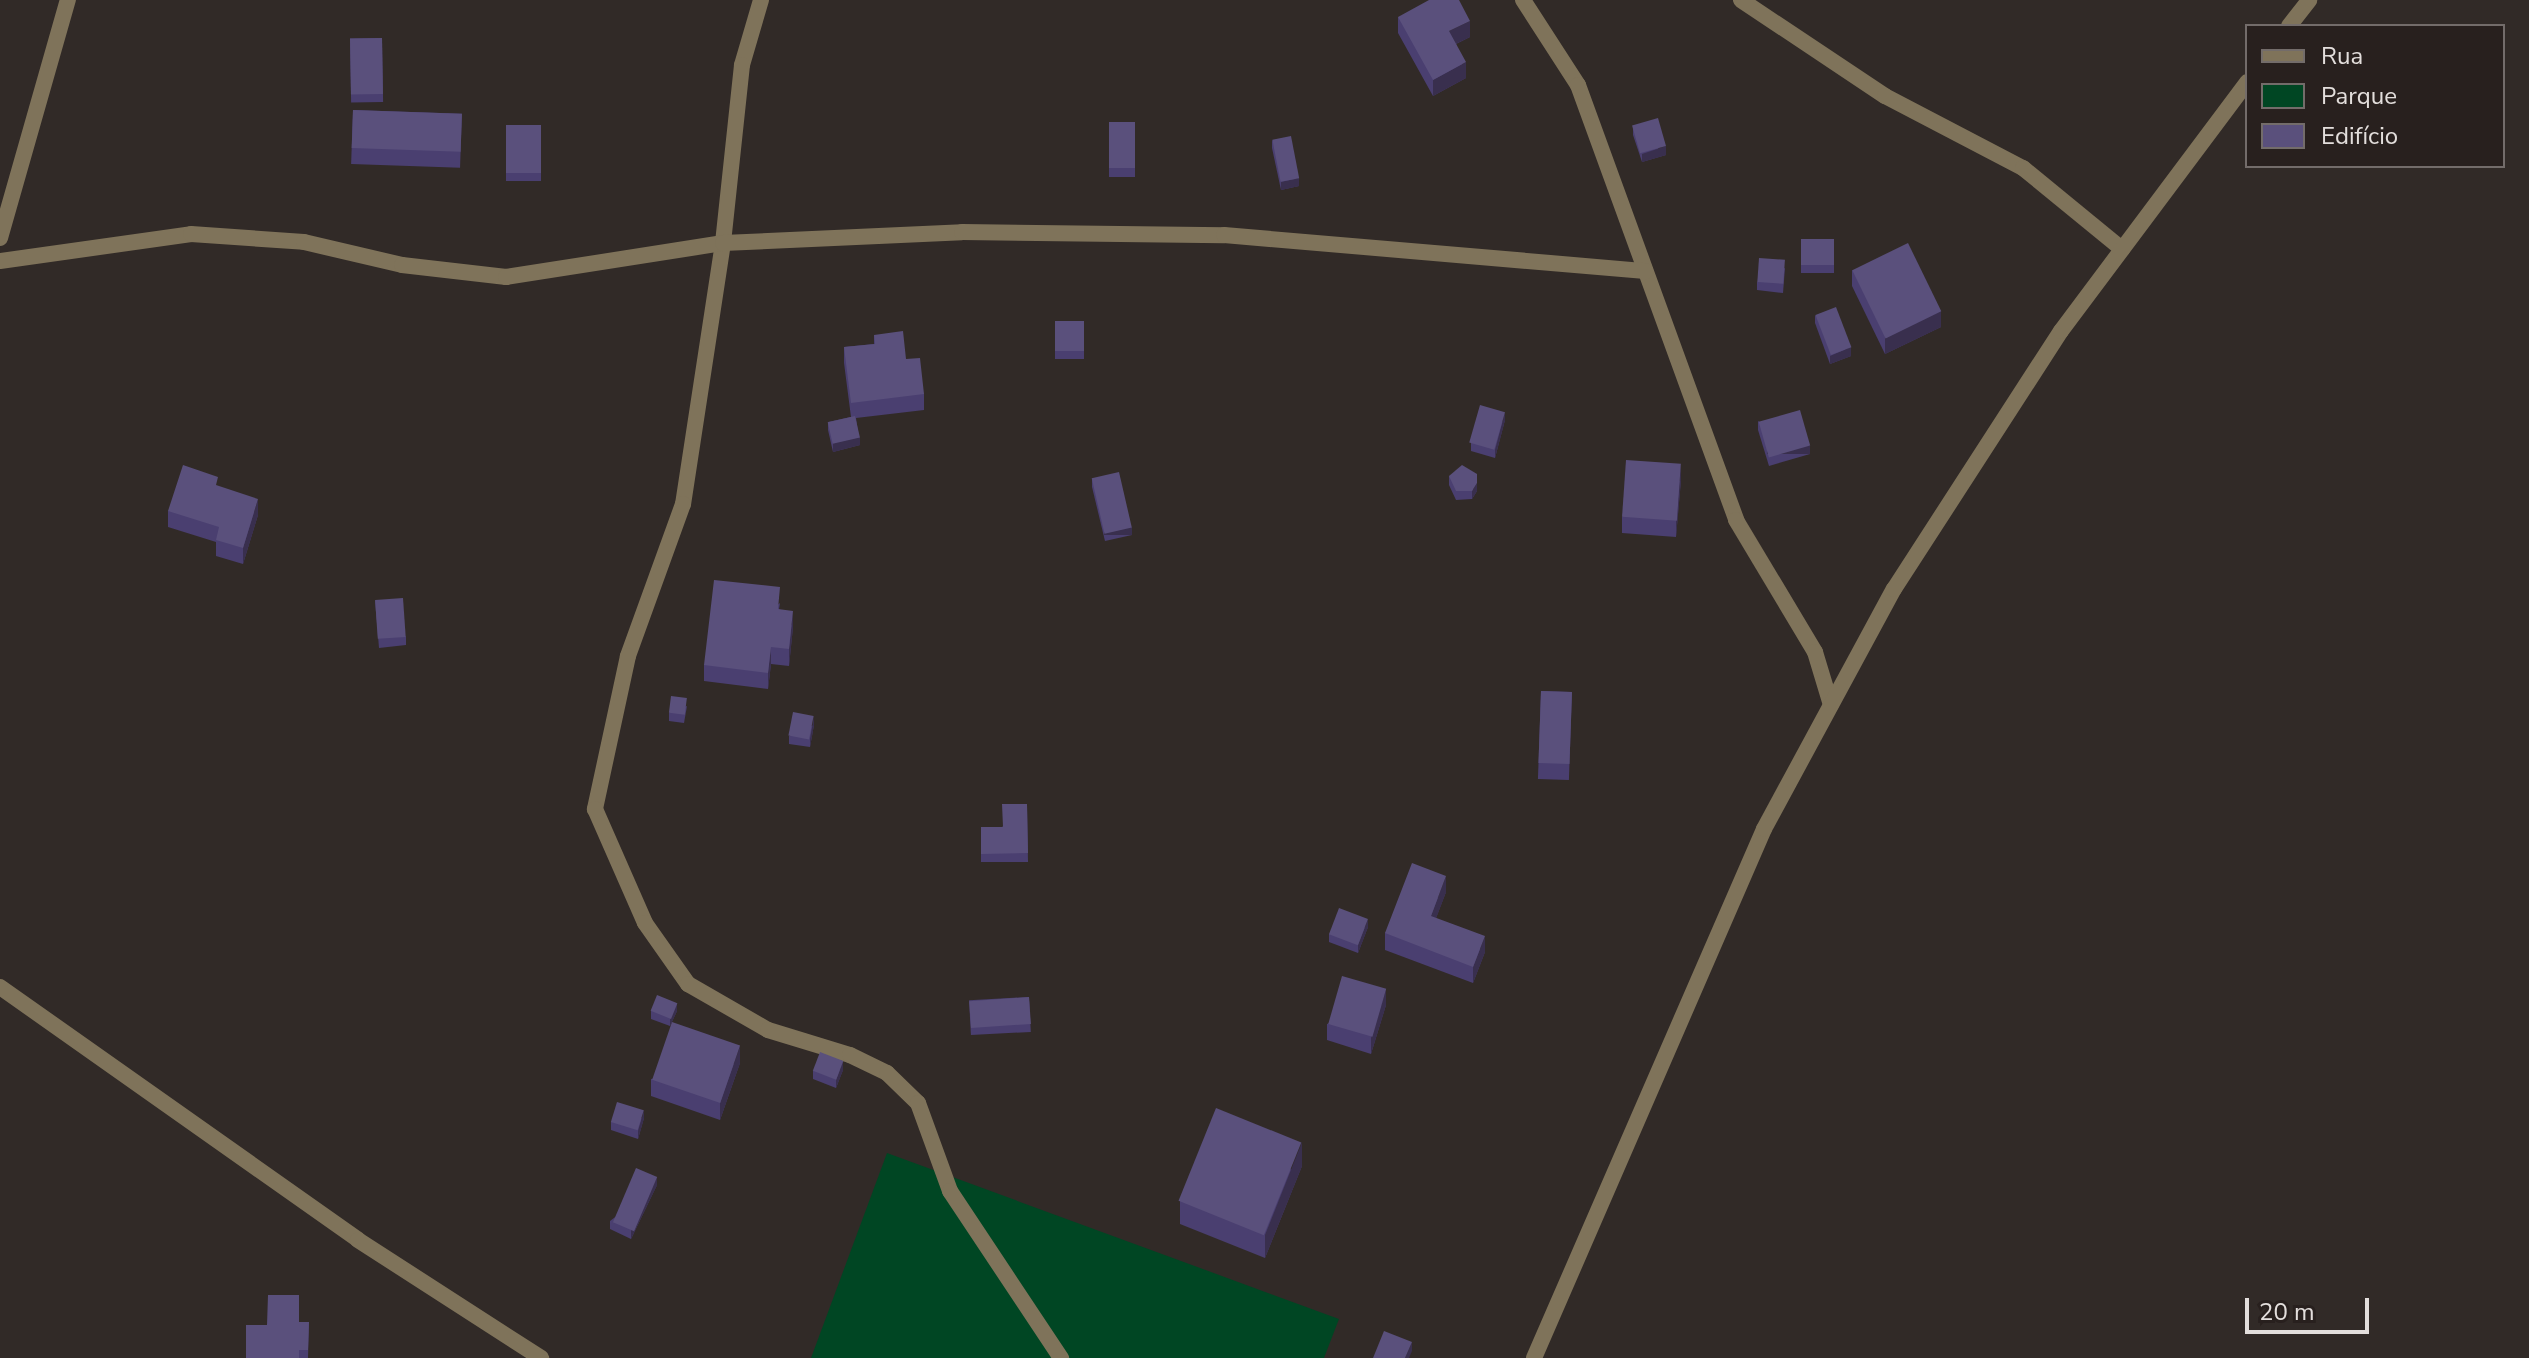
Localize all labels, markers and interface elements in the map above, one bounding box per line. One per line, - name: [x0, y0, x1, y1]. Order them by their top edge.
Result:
- legend: [2245, 24, 2505, 168]
- text: Rua: [2321, 40, 2363, 72]
- text: Parque: [2321, 80, 2397, 112]
- text: Edifício: [2321, 120, 2398, 152]
- scale bar: [2249, 1282, 2373, 1332]
- text: 20 m: [2259, 1296, 2315, 1328]

